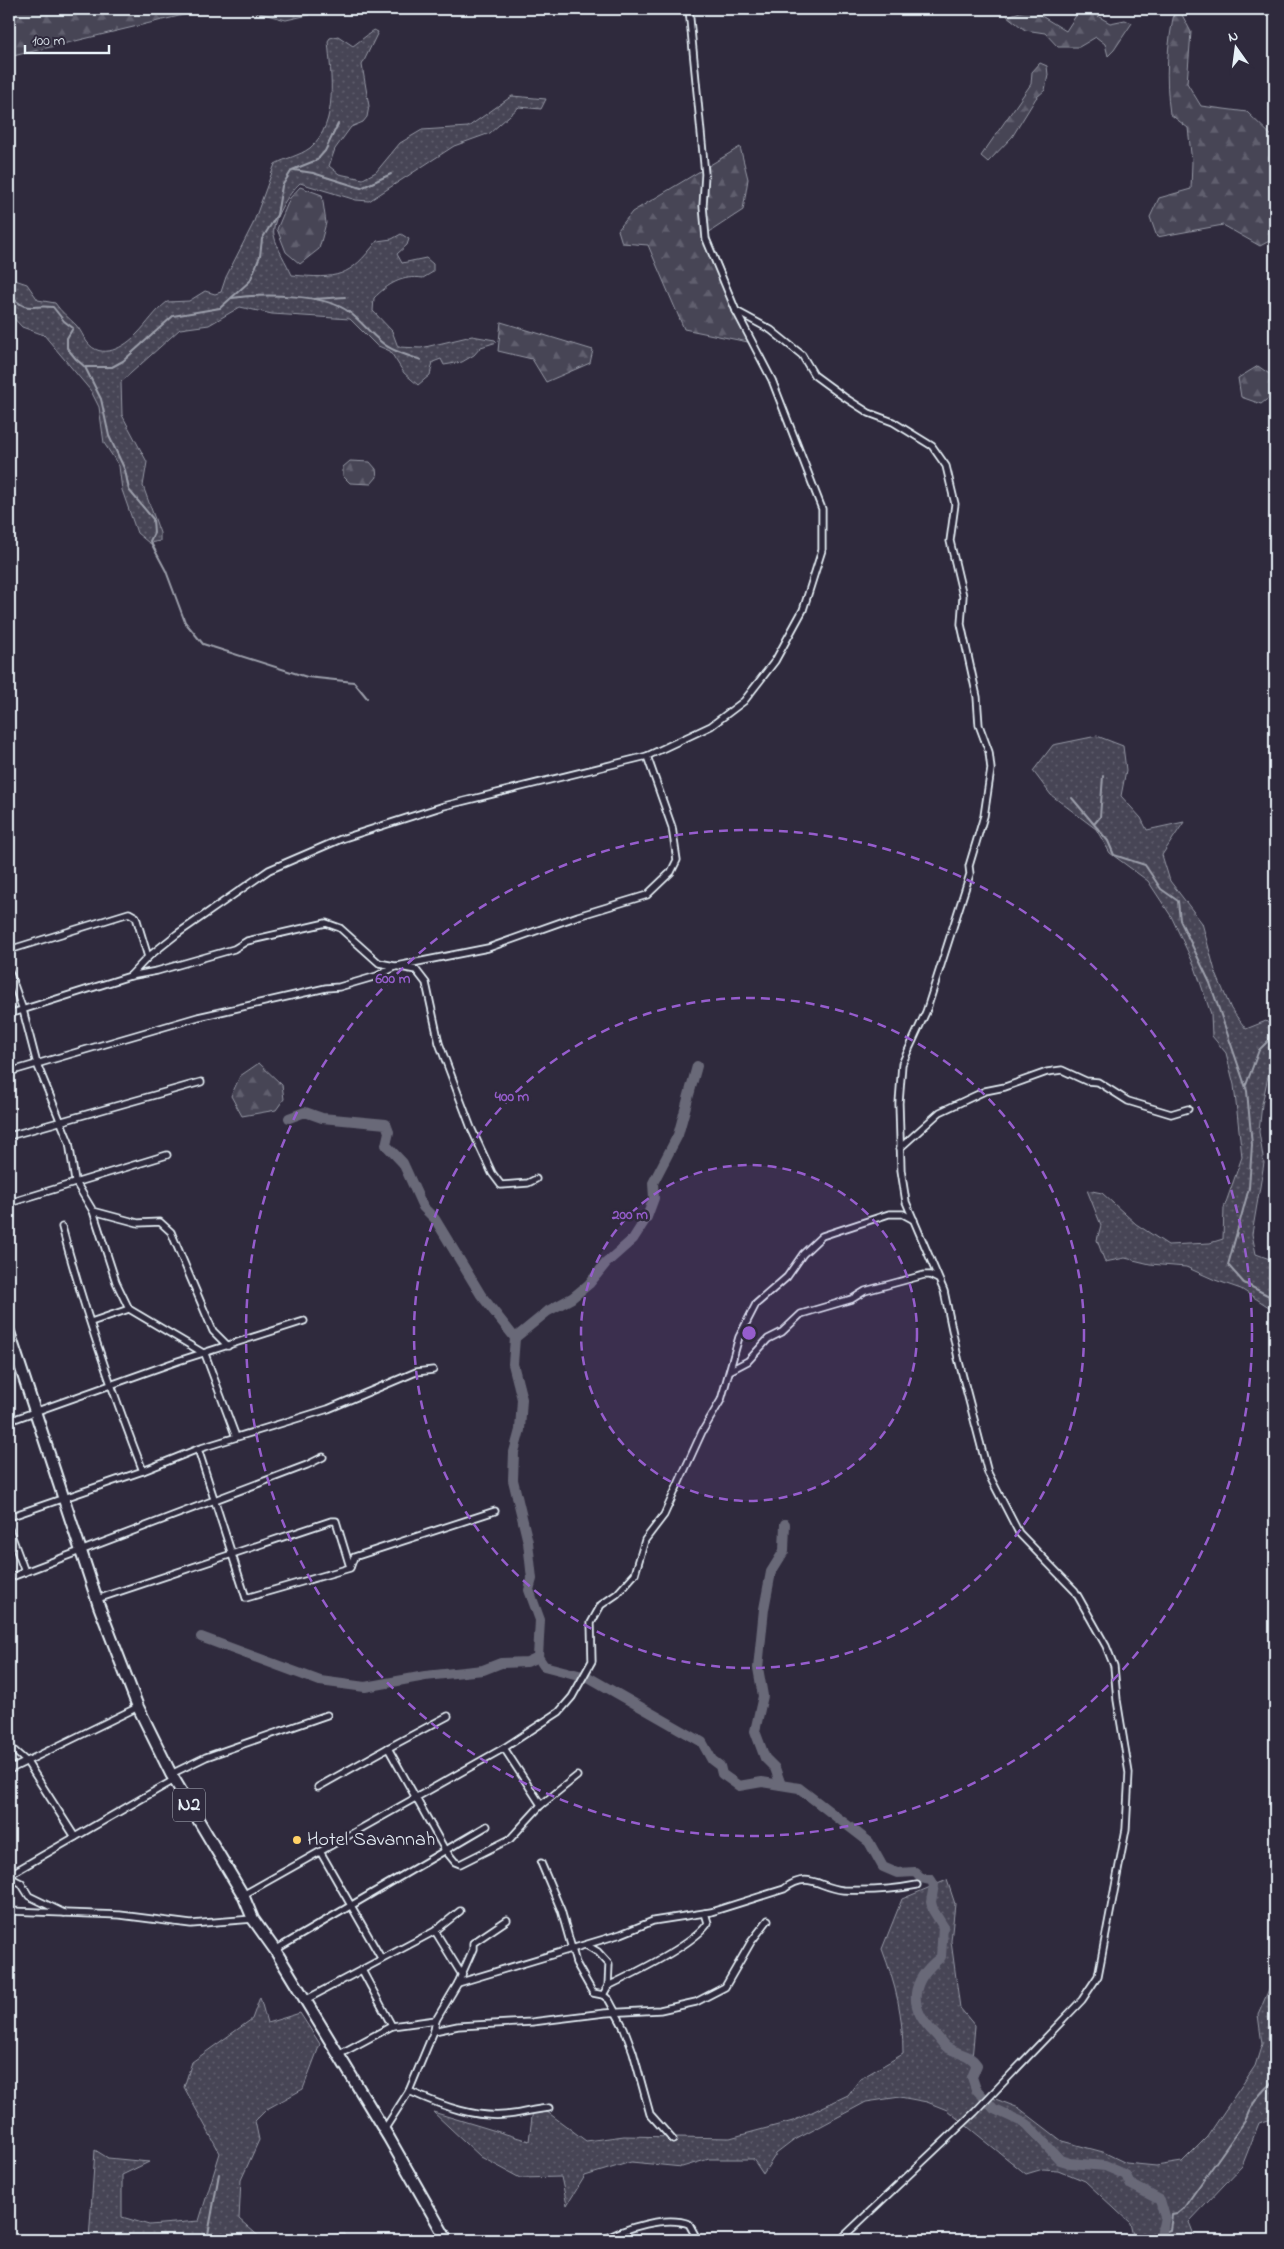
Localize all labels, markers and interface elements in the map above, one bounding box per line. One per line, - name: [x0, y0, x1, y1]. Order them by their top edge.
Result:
- scale bar: [25, 22, 109, 54]
- north arrow: [1212, 22, 1262, 72]
- text: N: [1226, 26, 1240, 48]
- text: 100 m: [32, 30, 65, 52]
- text: 600 m: [375, 968, 411, 990]
- text: 400 m: [494, 1086, 530, 1108]
- text: 200 m: [611, 1204, 648, 1226]
- centre of rings: [740, 1324, 758, 1342]
- road number: N2: [173, 1788, 205, 1822]
- place label: Hotel Savannah: [307, 1826, 435, 1855]
- marker: Hotel Savannah: [291, 1834, 303, 1846]

